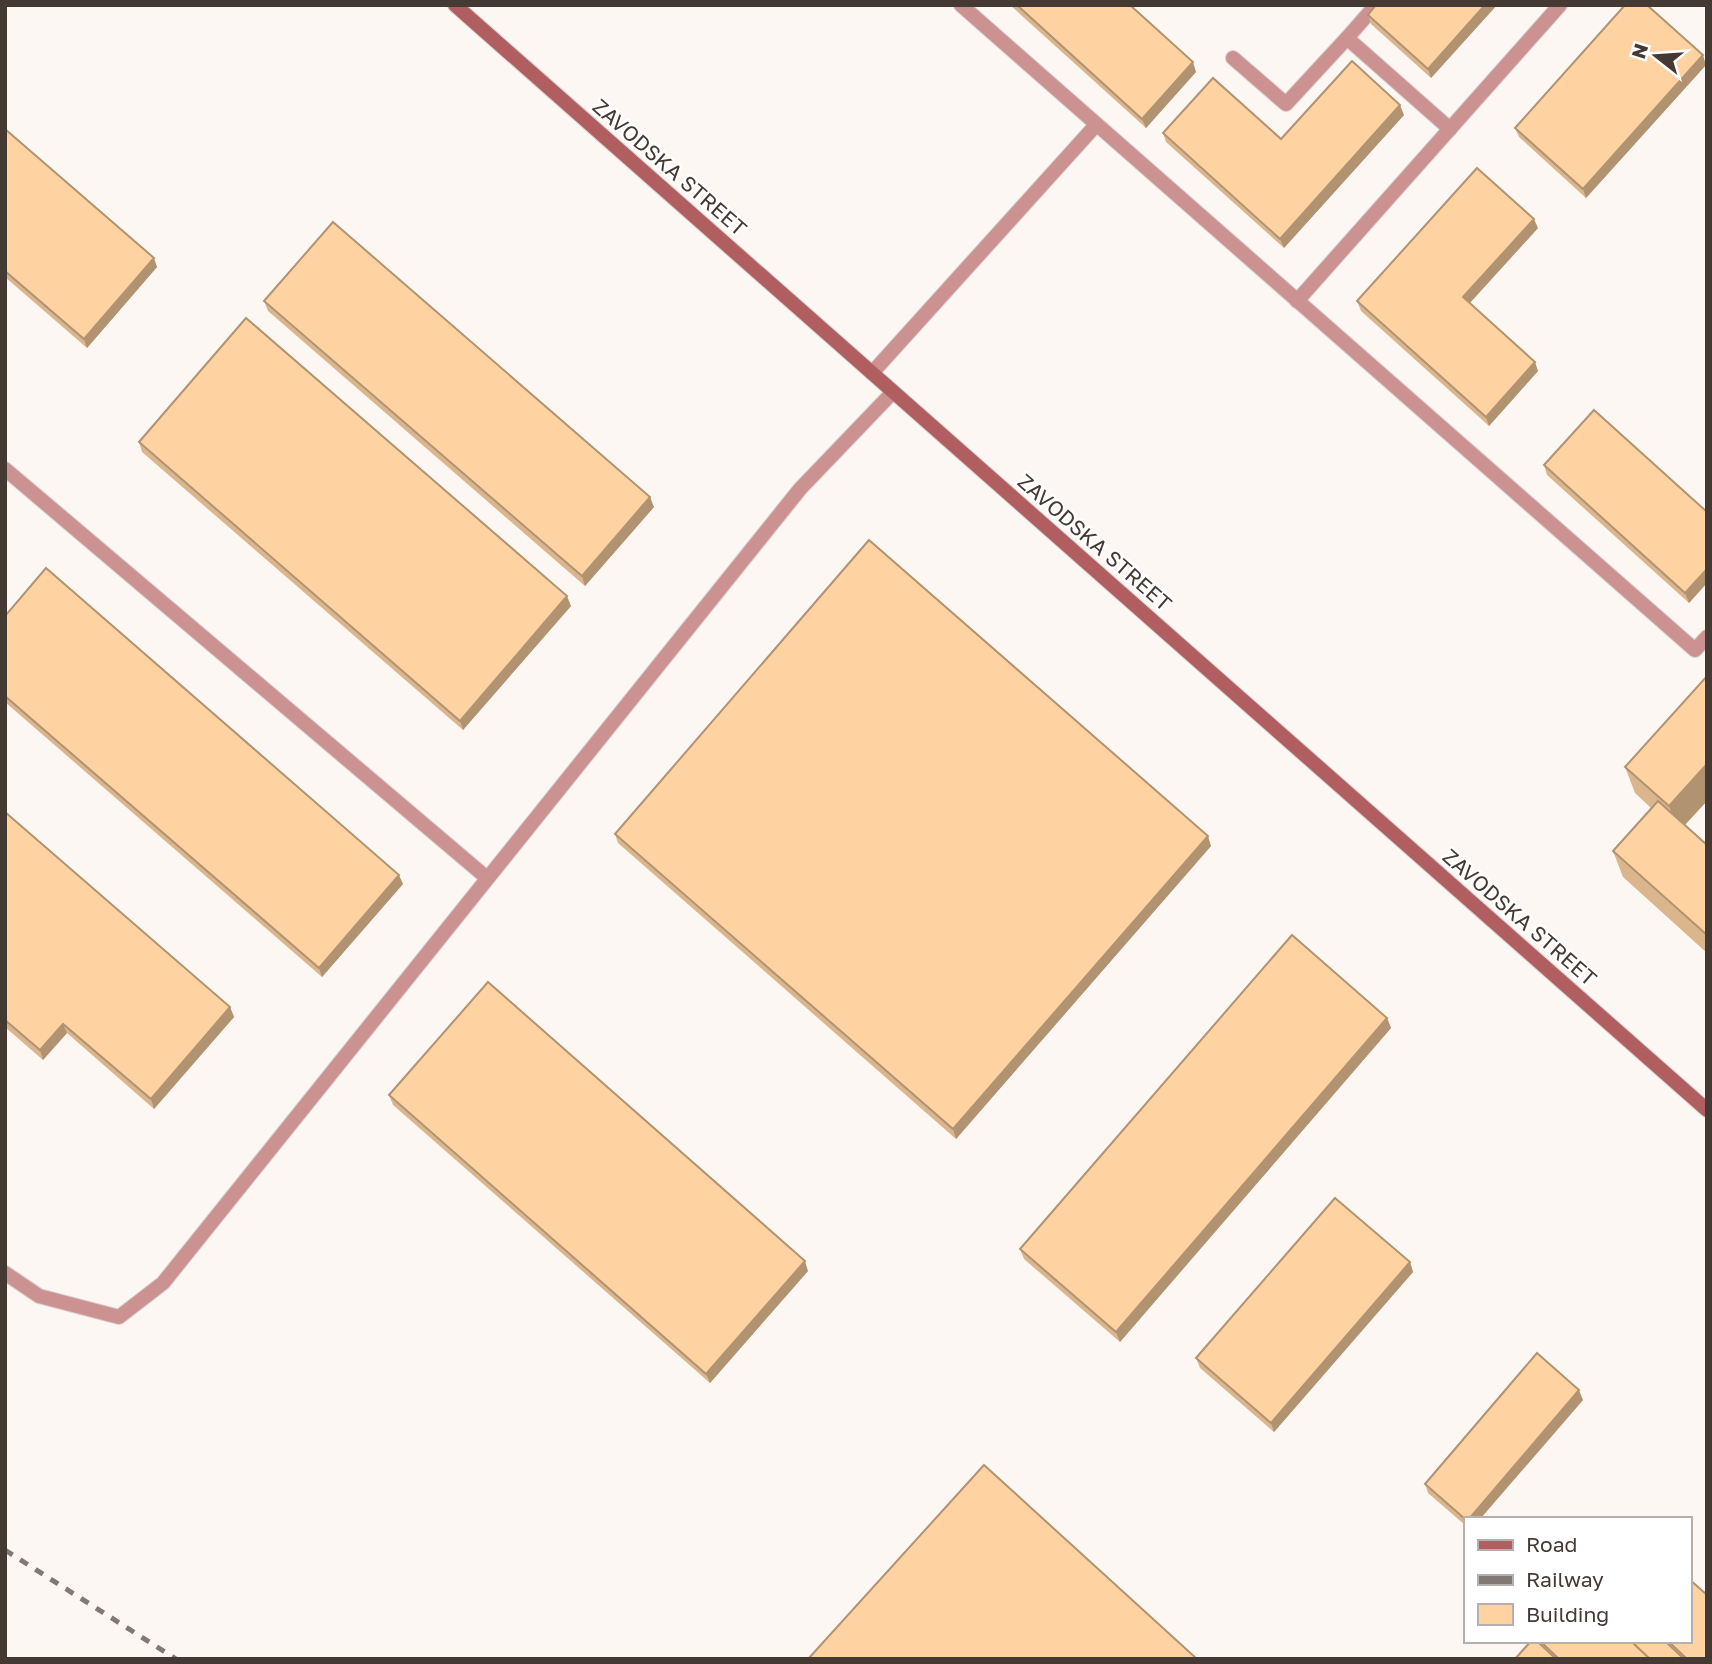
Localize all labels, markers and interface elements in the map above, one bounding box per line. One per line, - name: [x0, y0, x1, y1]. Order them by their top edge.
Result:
- north arrow: [1621, 21, 1691, 91]
- text: N: [1626, 41, 1652, 61]
- street label: ZAVODSKA STREET: [588, 93, 752, 241]
- street label: ZAVODSKA STREET: [1013, 468, 1177, 616]
- street label: ZAVODSKA STREET: [1438, 843, 1602, 991]
- legend: [1464, 1517, 1691, 1643]
- text: Road: [1526, 1531, 1577, 1557]
- text: Railway: [1526, 1566, 1604, 1592]
- text: Building: [1526, 1601, 1609, 1627]

